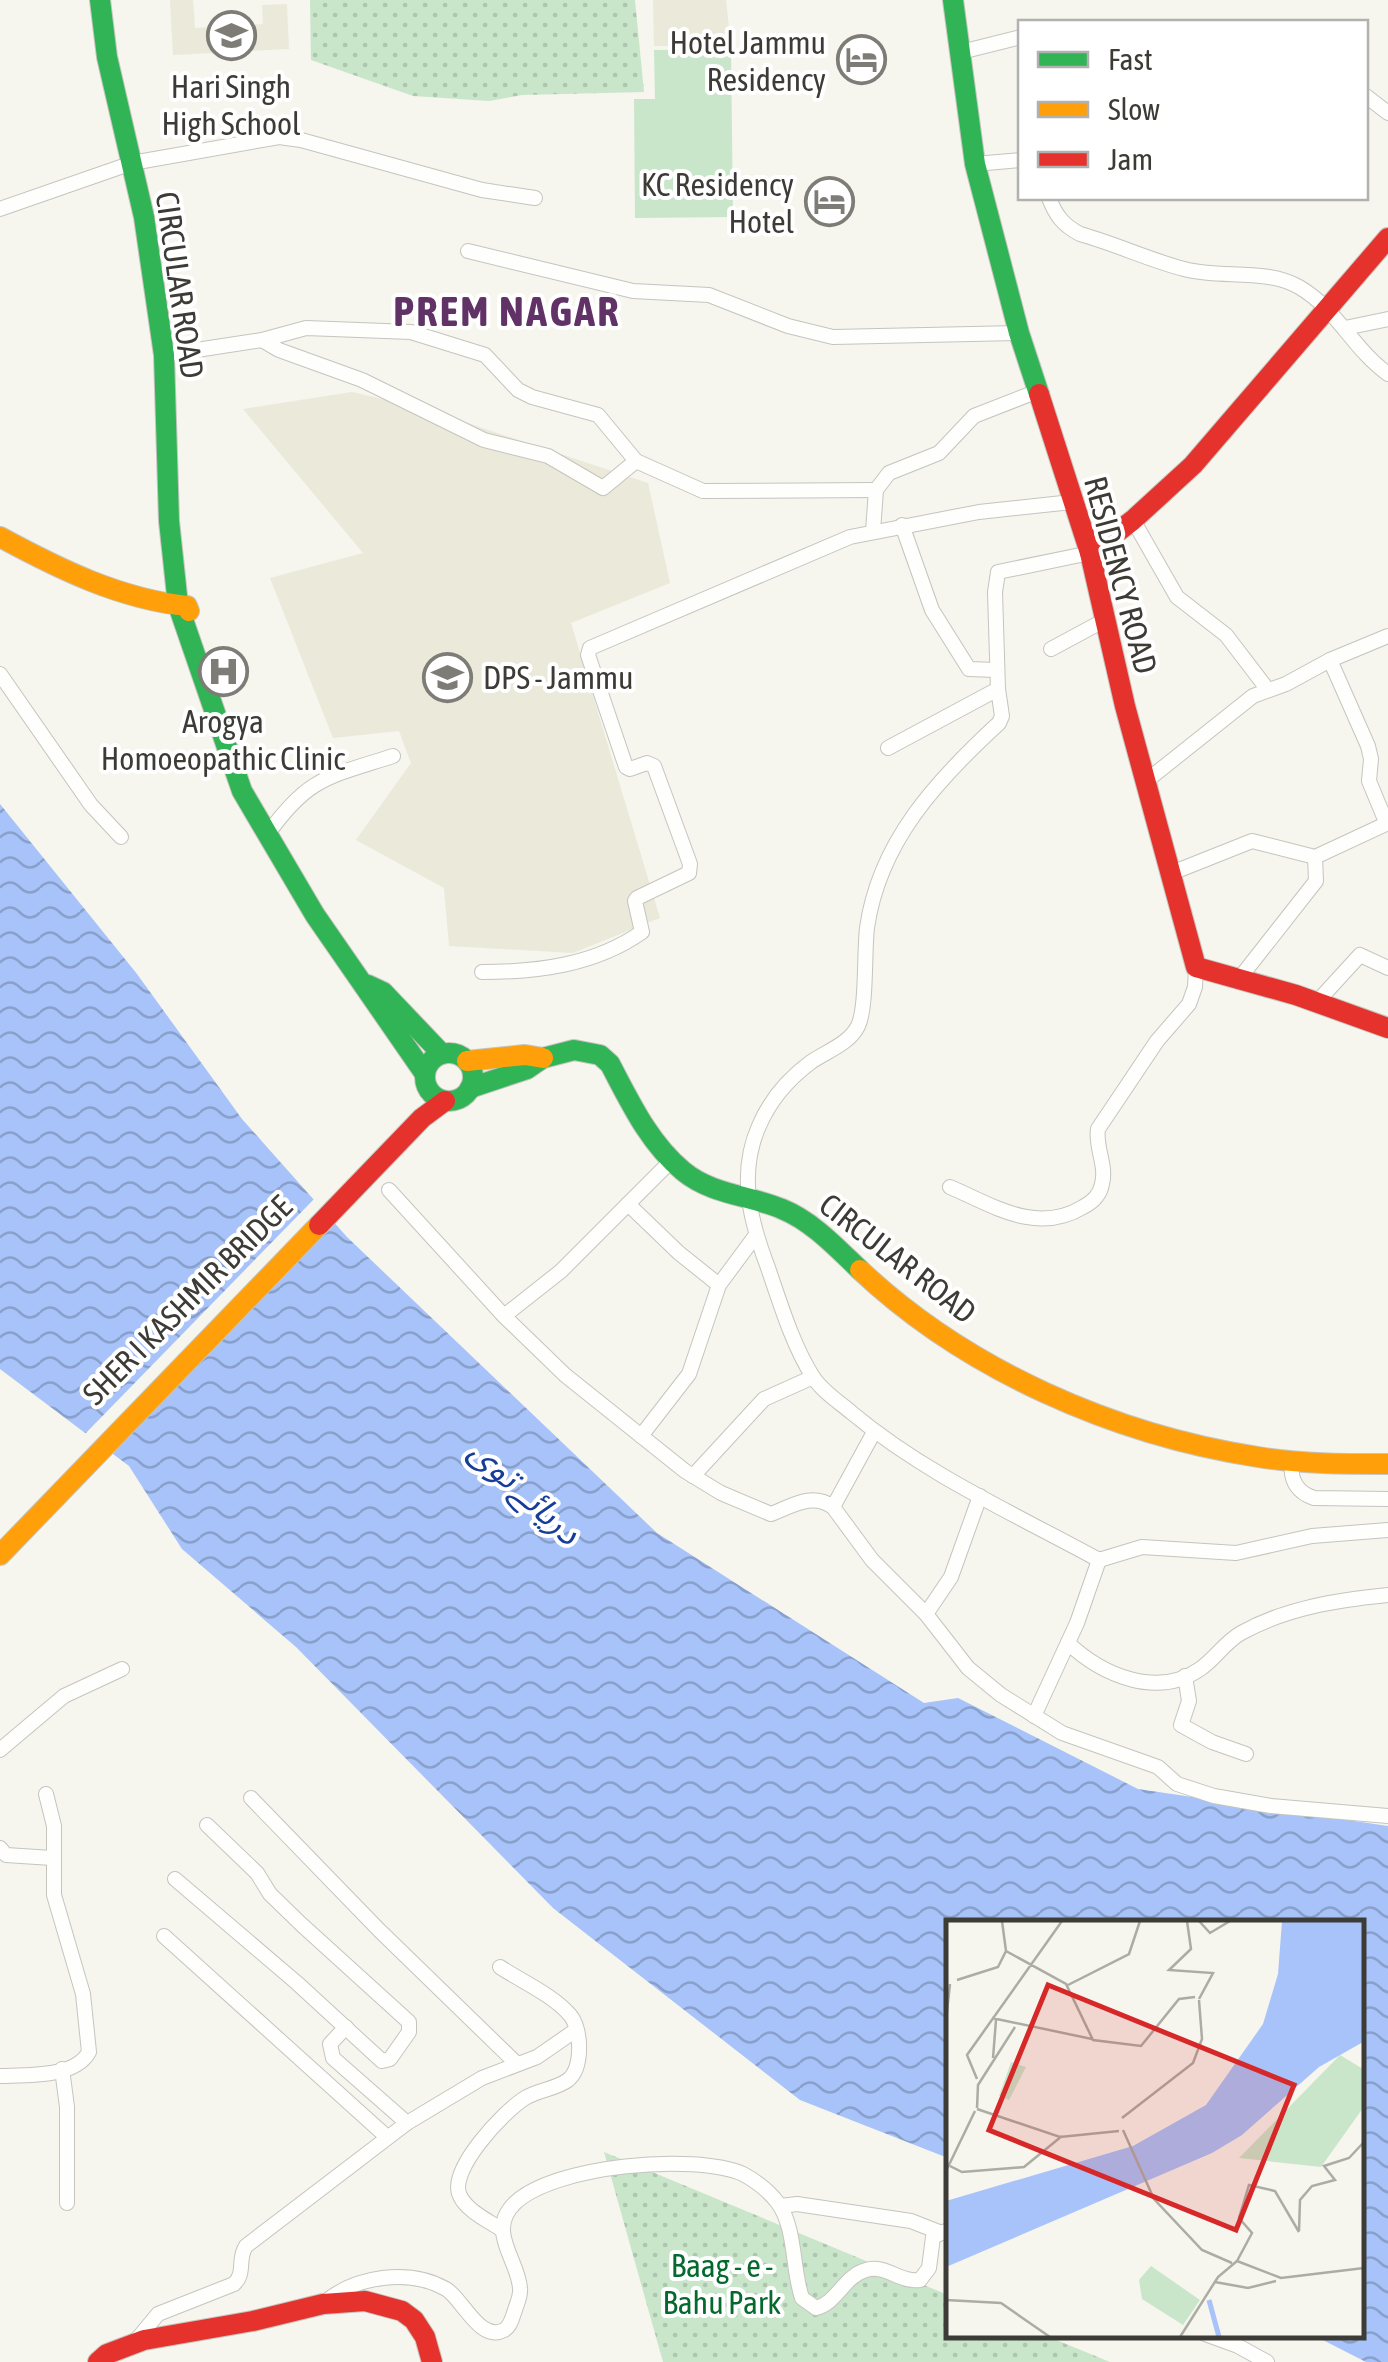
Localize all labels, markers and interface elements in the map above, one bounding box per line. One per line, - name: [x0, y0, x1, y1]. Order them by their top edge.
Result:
- school or university icon: Hari Singh High School: [205, 10, 257, 62]
- legend: [1018, 20, 1368, 200]
- place label: Hotel Jammu Residency: [669, 24, 826, 98]
- hotel icon: Hotel Jammu Residency: [835, 34, 887, 86]
- text: Fast: [1108, 42, 1153, 76]
- place label: Hari Singh High School: [162, 68, 301, 142]
- text: Slow: [1108, 92, 1160, 126]
- text: Jam: [1108, 142, 1153, 176]
- place label: KC Residency Hotel: [641, 166, 795, 240]
- hotel icon: KC Residency Hotel: [803, 176, 855, 228]
- street label: CIRCULAR ROAD: [149, 189, 211, 381]
- district label: PREM NAGAR: [393, 287, 621, 335]
- street label: RESIDENCY ROAD: [1077, 472, 1165, 678]
- hospital icon: Arogya Homoeopathic Clinic: [197, 645, 249, 697]
- school or university icon: DPS - Jammu: [422, 651, 474, 703]
- place label: DPS - Jammu: [483, 659, 633, 696]
- place label: Arogya Homoeopathic Clinic: [101, 703, 345, 777]
- street label: CIRCULAR ROAD: [813, 1186, 983, 1330]
- street label: SHER I KASHMIR BRIDGE: [75, 1188, 299, 1412]
- water label: دریائے توی: [461, 1430, 590, 1554]
- inset map: [946, 1920, 1363, 2337]
- park label: Baag - e - Bahu Park: [663, 2247, 781, 2321]

